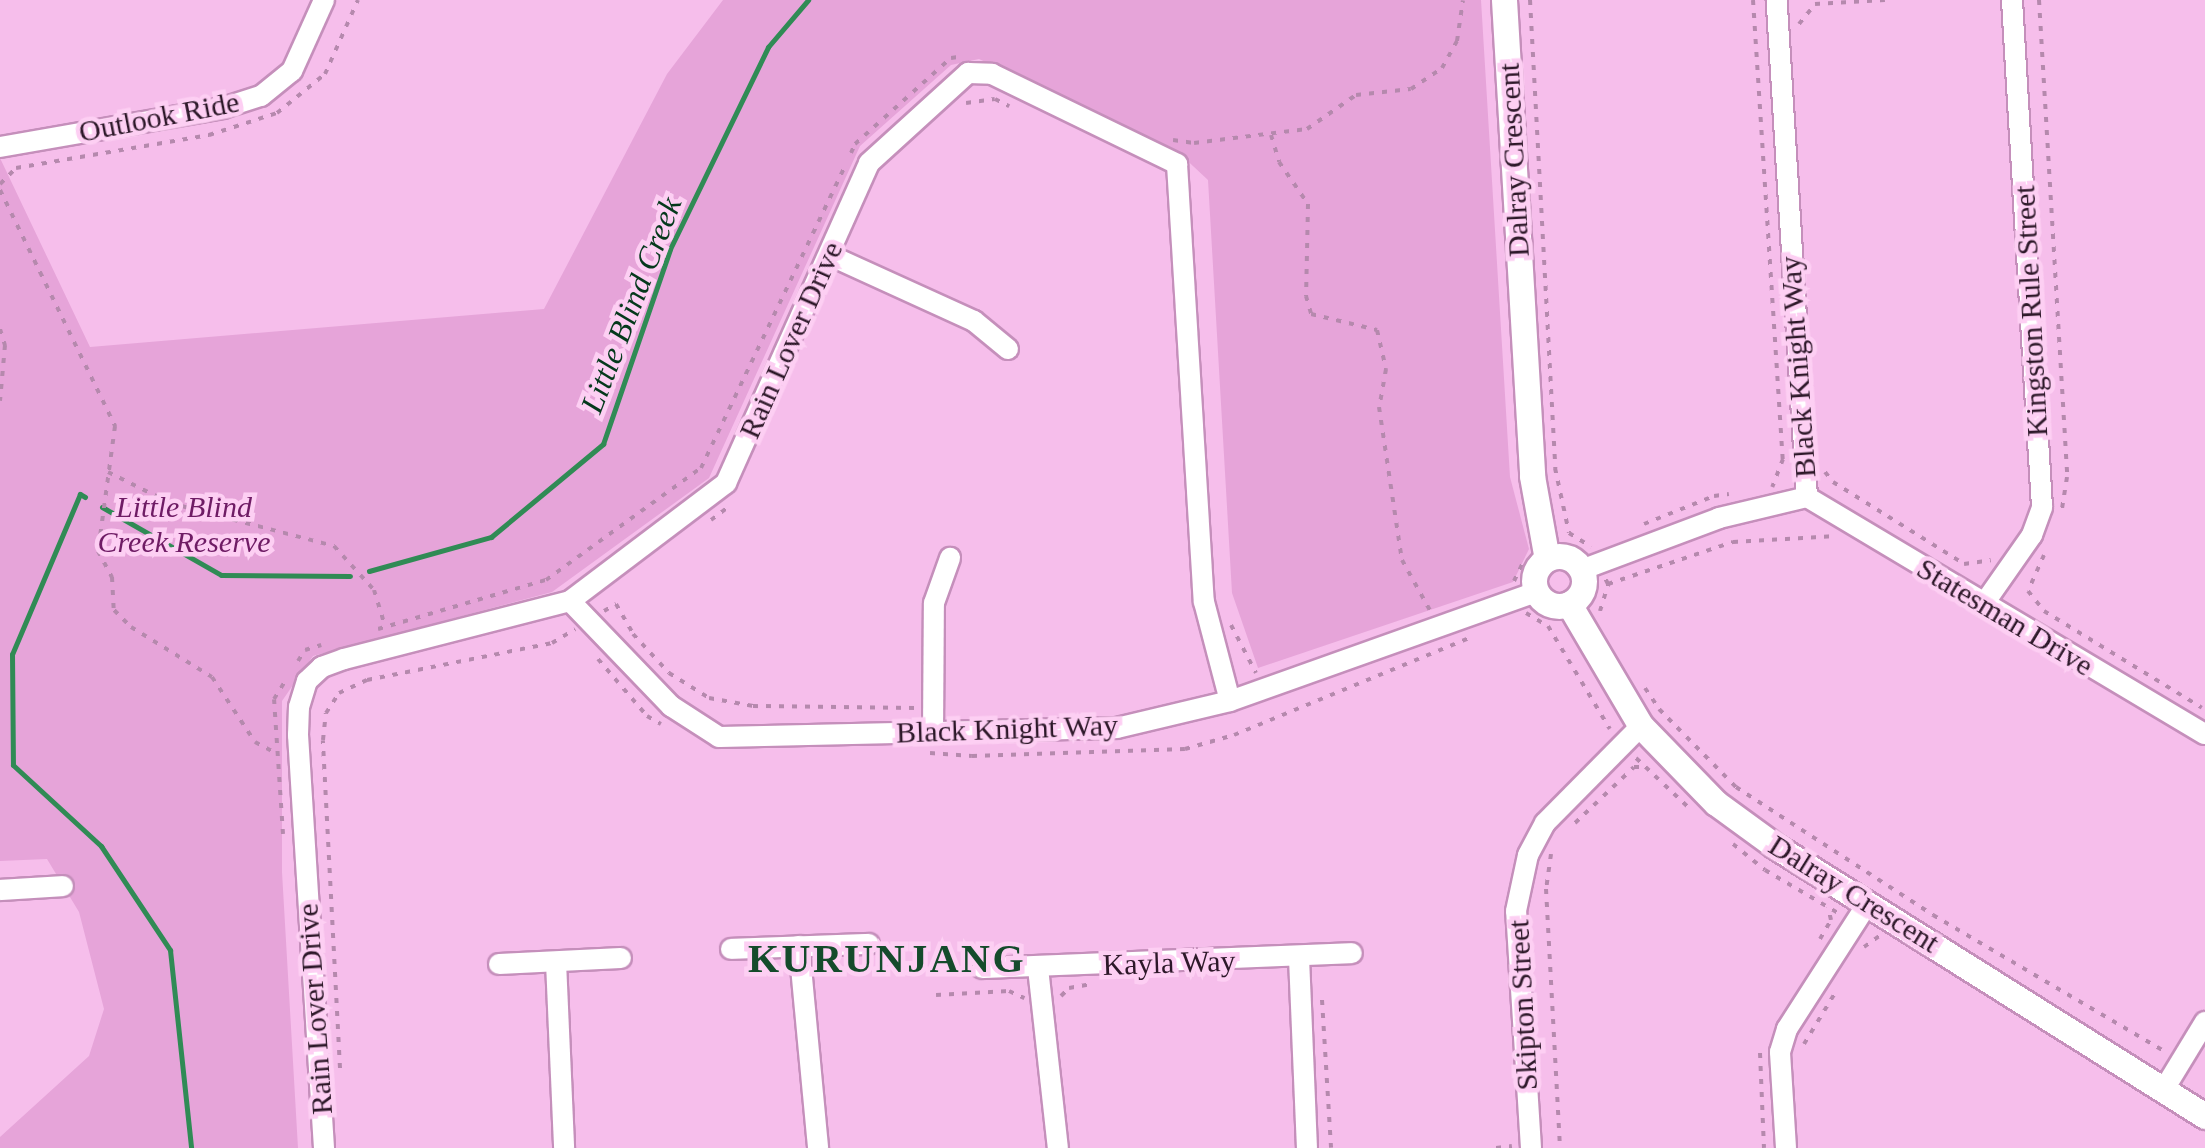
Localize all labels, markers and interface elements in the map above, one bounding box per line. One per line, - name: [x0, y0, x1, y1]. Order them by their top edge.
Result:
- street label: Dalray Crescent: [1491, 62, 1537, 258]
- street label: Outlook Ride: [76, 84, 242, 150]
- street label: Kingston Rule Street: [2006, 184, 2056, 438]
- water label: Little Blind Creek: [572, 192, 690, 418]
- street label: Rain Lover Drive: [732, 236, 850, 444]
- street label: Black Knight Way: [1772, 255, 1824, 479]
- park label: Little Blind Creek Reserve: [98, 489, 270, 560]
- street label: Statesman Drive: [1910, 550, 2100, 684]
- street label: Black Knight Way: [895, 707, 1119, 751]
- street label: Dalray Crescent: [1762, 827, 1946, 961]
- street label: Rain Lover Drive: [290, 902, 340, 1116]
- street label: Skipton Street: [1501, 919, 1545, 1091]
- district label: KURUNJANG: [748, 935, 1026, 983]
- street label: Kayla Way: [1102, 943, 1236, 983]

